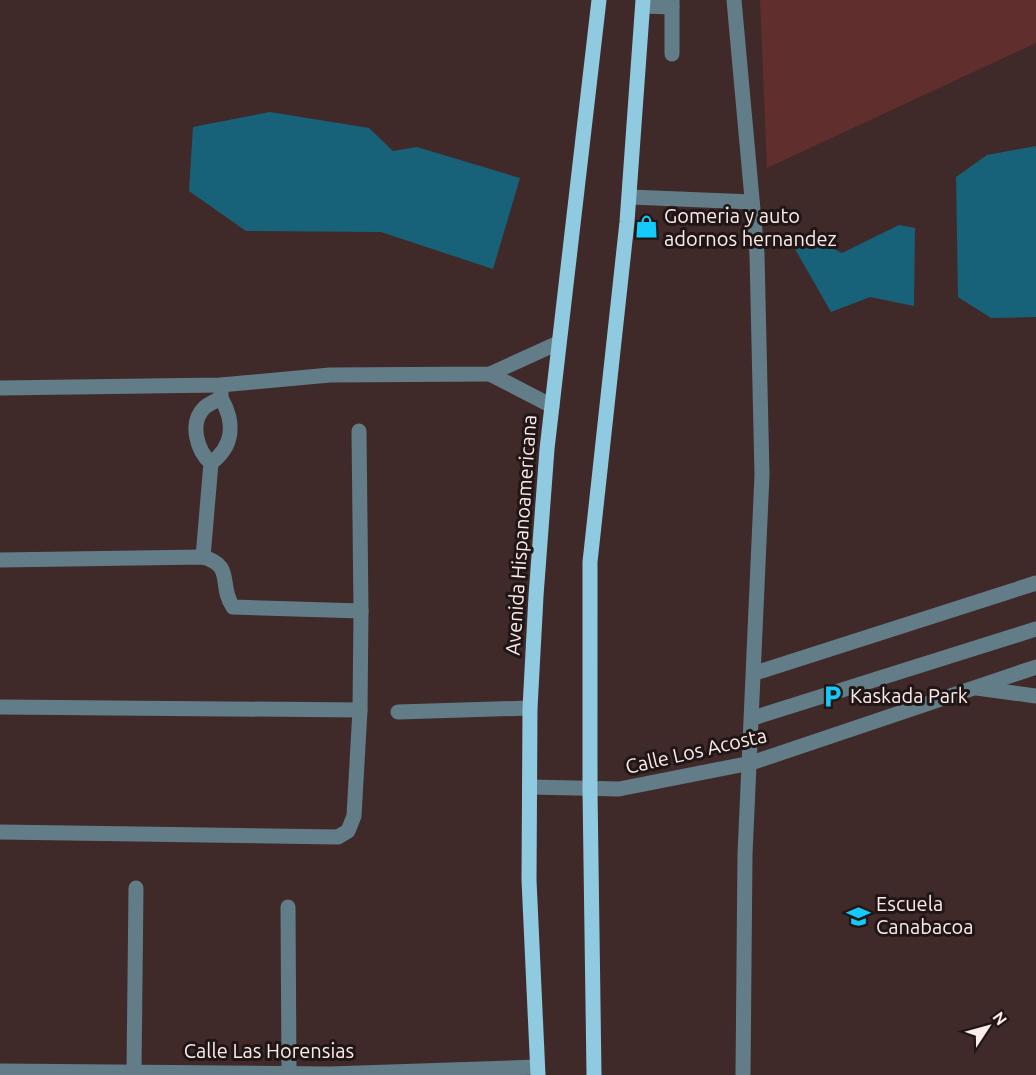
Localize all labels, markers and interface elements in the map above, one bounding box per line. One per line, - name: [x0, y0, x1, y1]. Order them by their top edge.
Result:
- place label: Gomeria y auto adornos hernandez: [664, 204, 837, 250]
- shop icon: Gomeria y auto adornos hernandez: [633, 214, 659, 240]
- street label: Avenida Hispanoamericana: [501, 414, 540, 656]
- parking icon: Kaskada Park: [819, 683, 845, 709]
- place label: Kaskada Park: [850, 684, 968, 707]
- street label: Calle Los Acosta: [623, 723, 769, 778]
- place label: Escuela Canabacoa: [876, 892, 973, 938]
- school or university icon: Escuela Canabacoa: [845, 903, 871, 929]
- north arrow: [958, 997, 1018, 1057]
- text: N: [989, 1008, 1011, 1028]
- street label: Calle Las Horensias: [184, 1039, 354, 1062]

